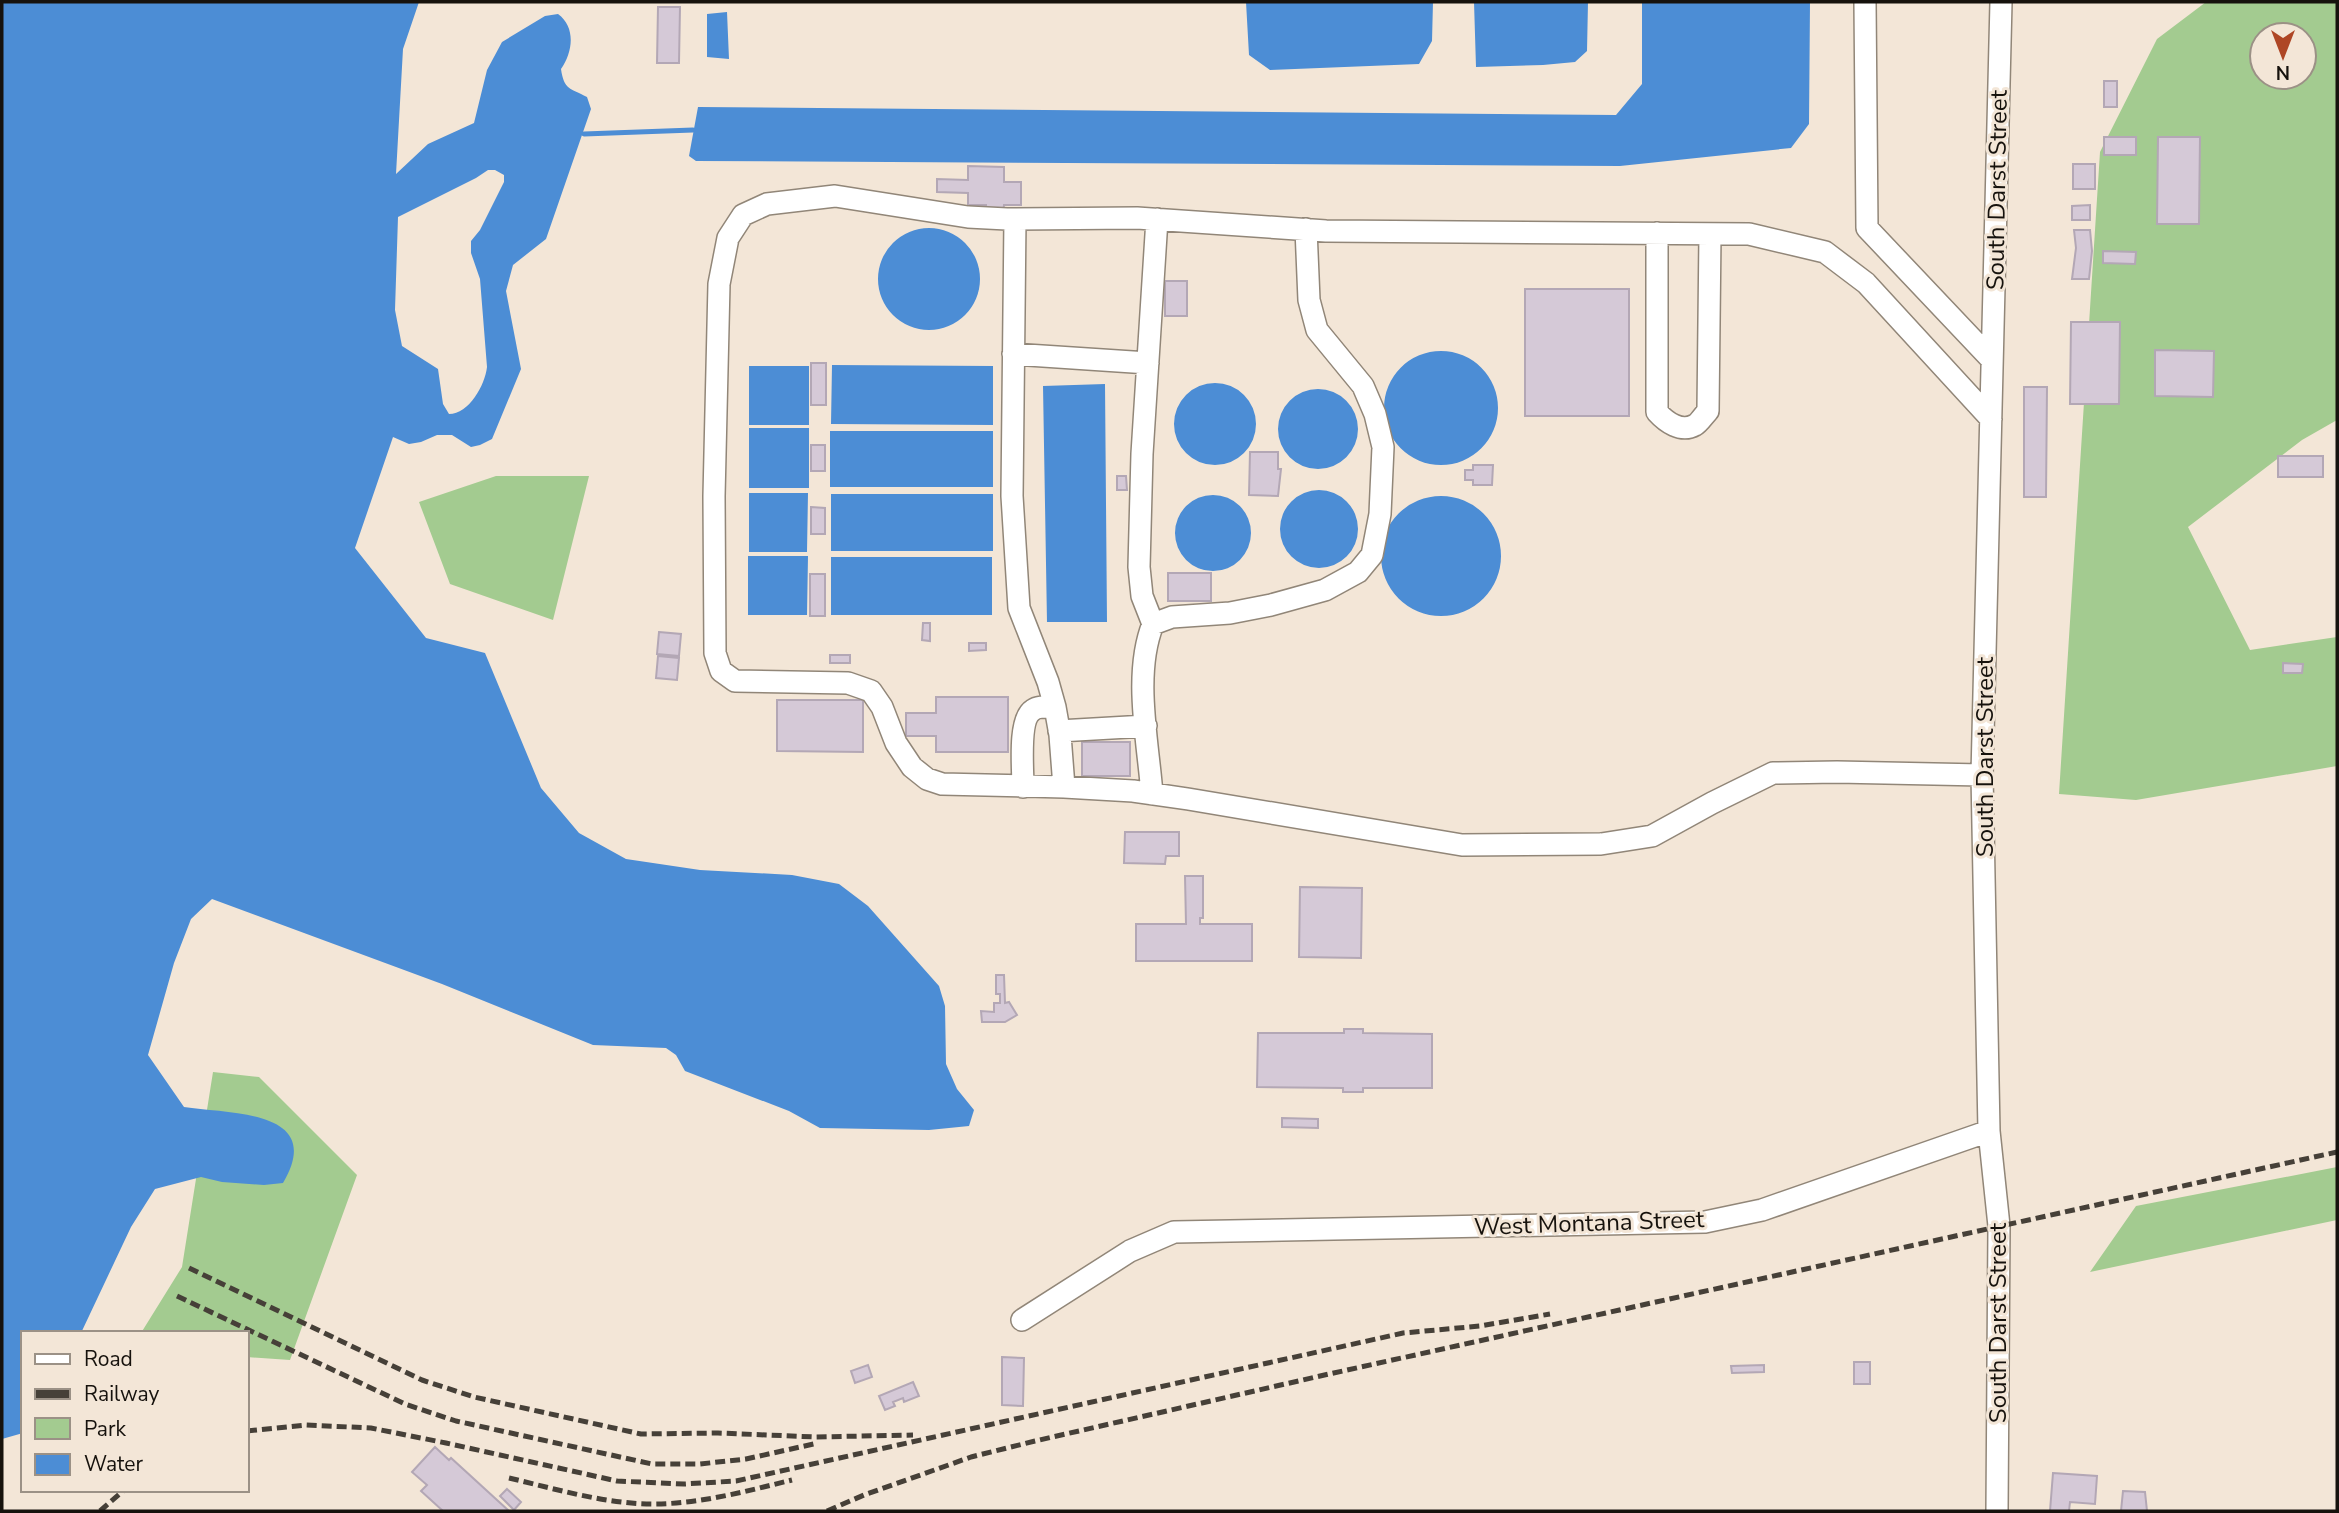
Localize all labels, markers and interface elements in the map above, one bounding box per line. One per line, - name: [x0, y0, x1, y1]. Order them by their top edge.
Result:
- north arrow: [2248, 21, 2318, 91]
- text: N: [2276, 59, 2290, 85]
- street label: South Darst Street: [1979, 89, 2015, 290]
- street label: South Darst Street: [1969, 656, 2001, 857]
- street label: West Montana Street: [1473, 1203, 1705, 1243]
- street label: South Darst Street: [1982, 1222, 2014, 1423]
- legend: [21, 1331, 248, 1492]
- text: Road: [84, 1345, 133, 1373]
- text: Railway: [84, 1380, 159, 1408]
- text: Park: [84, 1415, 126, 1443]
- text: Water: [84, 1450, 143, 1478]

